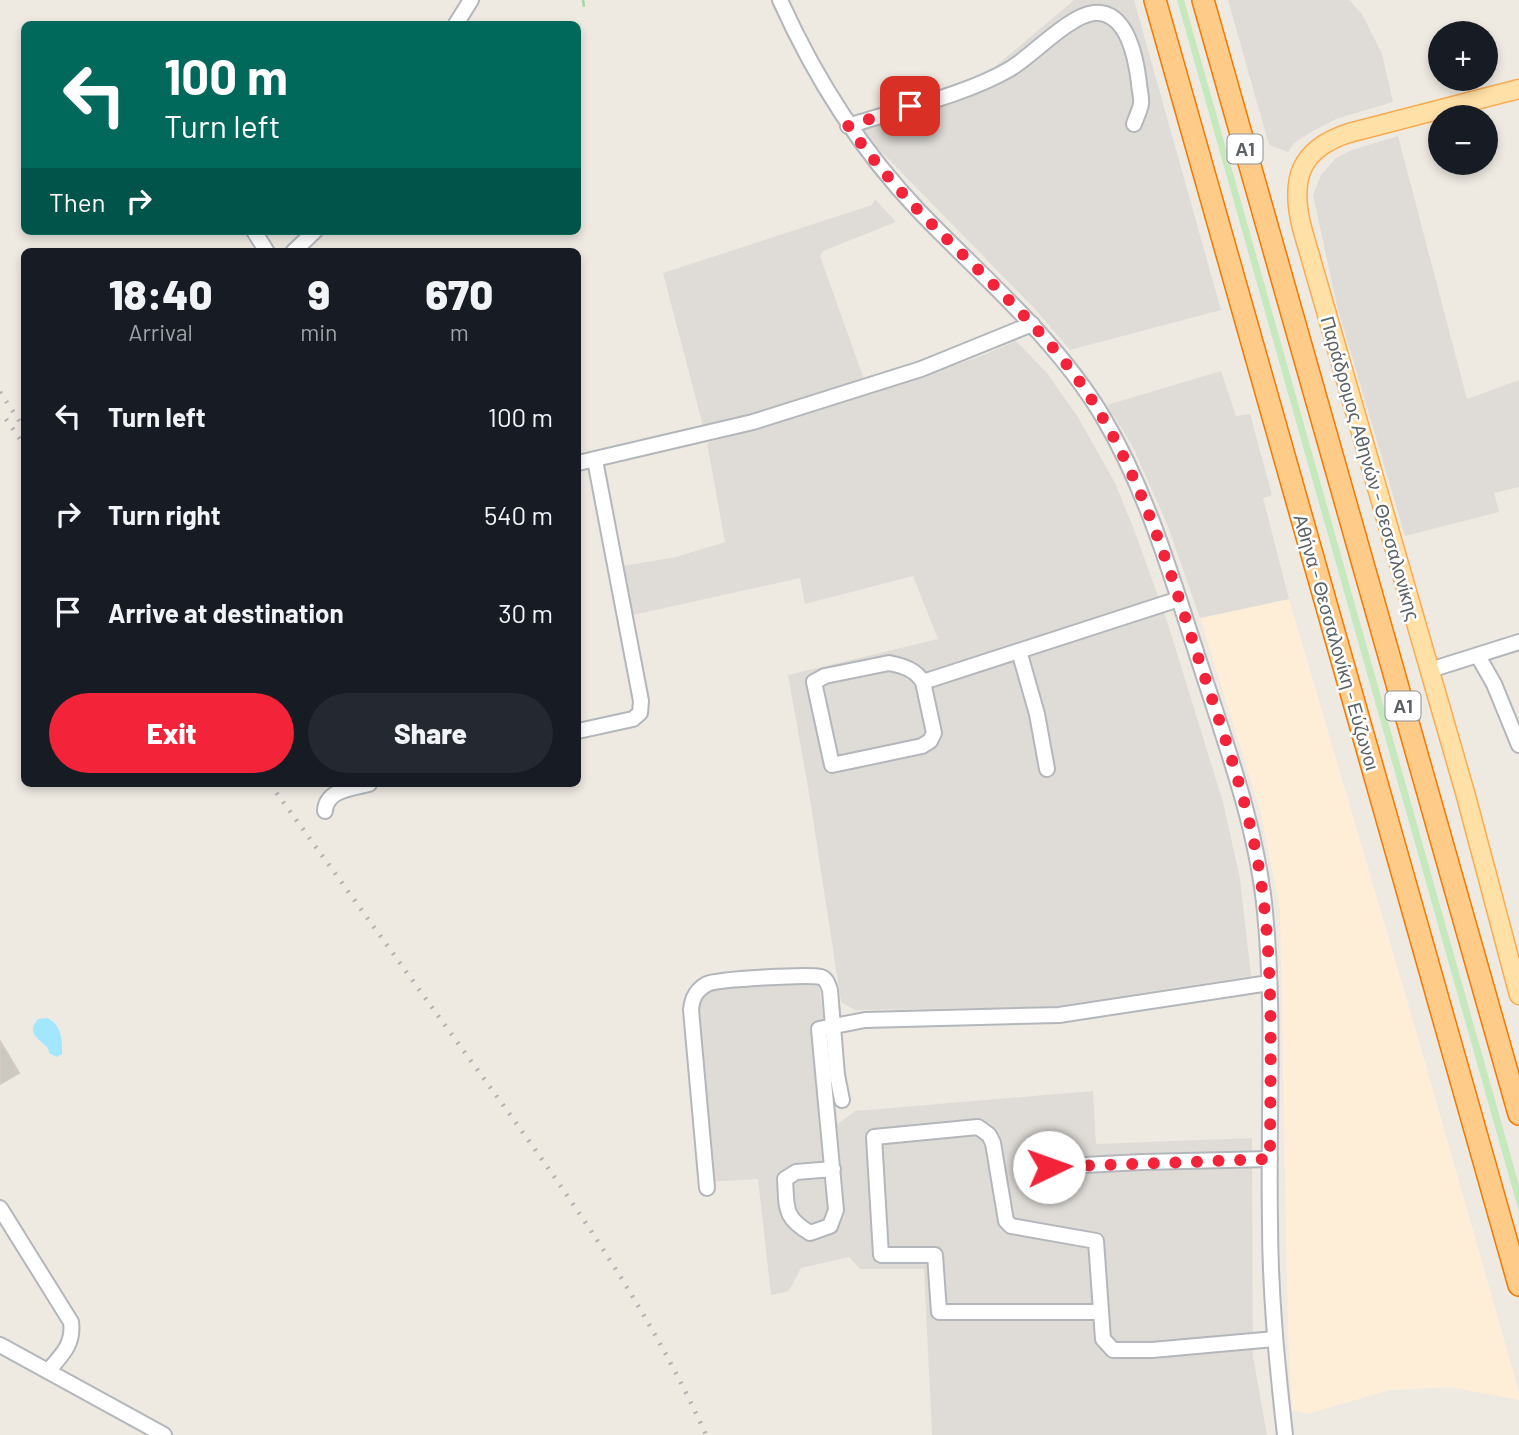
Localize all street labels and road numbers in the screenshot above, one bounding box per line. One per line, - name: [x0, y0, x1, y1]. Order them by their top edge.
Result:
- road number: Α1: [1228, 134, 1262, 164]
- street label: Παράδρομος Αθηνών - Θεσσαλονίκης: [1316, 313, 1426, 623]
- street label: Αθήνα - Θεσσαλονίκη - Εύζωνοι: [1289, 511, 1385, 773]
- road number: Α1: [1386, 692, 1420, 720]

